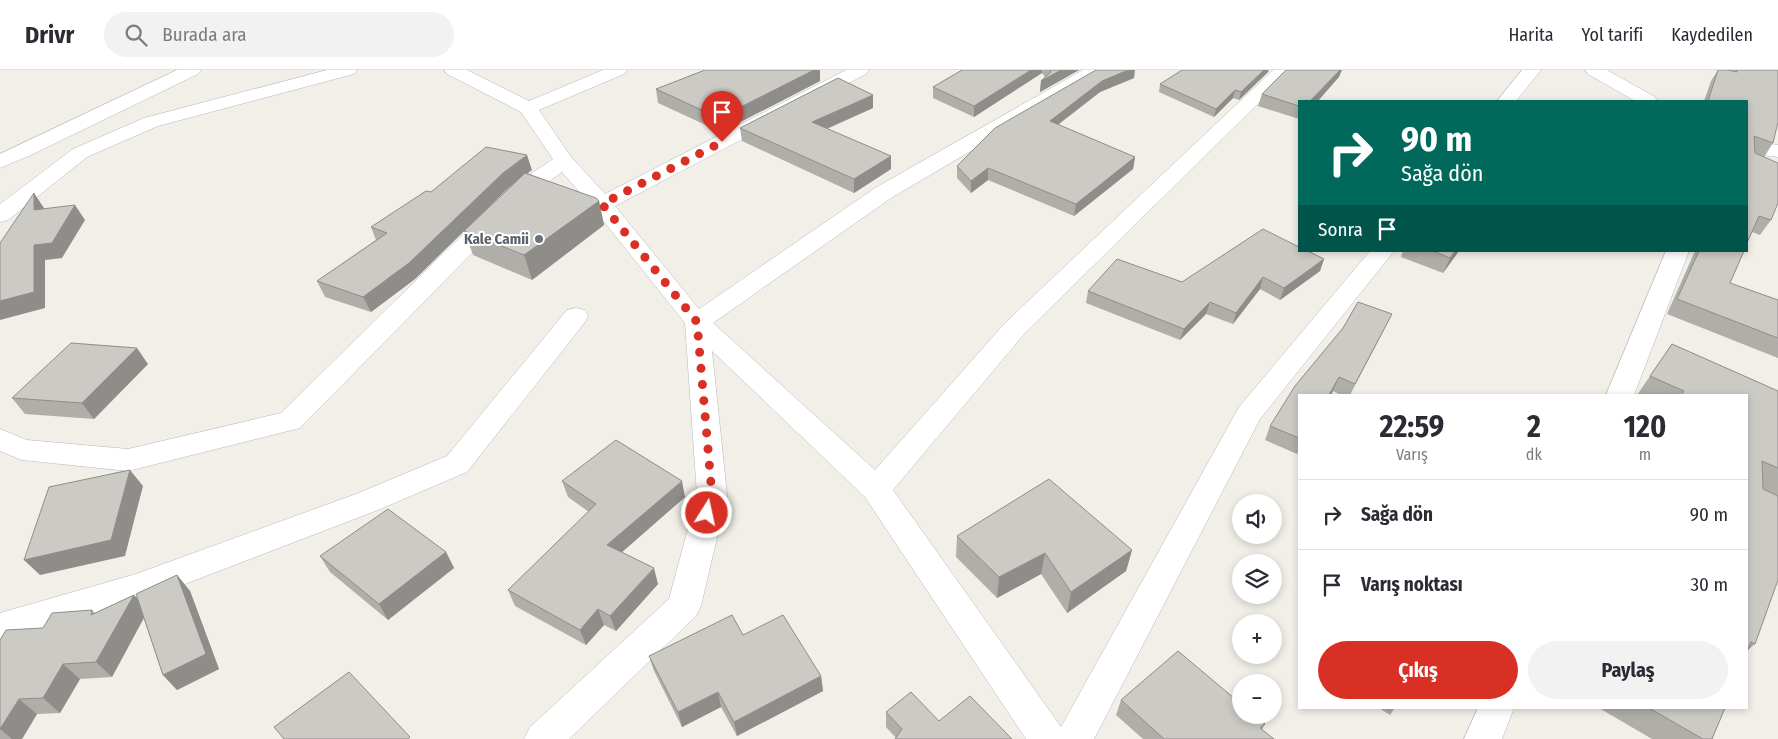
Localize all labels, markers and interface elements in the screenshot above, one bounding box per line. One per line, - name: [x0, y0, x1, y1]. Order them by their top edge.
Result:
- search box: [104, 12, 454, 57]
- text: Drivr: [25, 21, 74, 49]
- icon: search: [122, 21, 150, 49]
- text: Burada ara: [162, 23, 247, 46]
- text: Harita: [1508, 24, 1554, 46]
- text: Yol tarifi: [1582, 24, 1643, 46]
- text: Kaydedilen: [1671, 24, 1753, 46]
- pin: [701, 91, 743, 142]
- icon: arrive: [708, 98, 736, 126]
- text: 90 m: [1401, 118, 1472, 160]
- icon: right: [1318, 120, 1383, 185]
- text: Sağa dön: [1401, 160, 1483, 187]
- icon: arrive: [1373, 215, 1401, 243]
- text: Sonra: [1318, 218, 1363, 241]
- place label: Kale Camii: [464, 230, 529, 248]
- marker: Kale Camii: [533, 233, 545, 245]
- text: 22:59: [1380, 409, 1444, 445]
- text: 2: [1527, 409, 1541, 445]
- text: 120: [1623, 409, 1666, 445]
- text: Varış: [1396, 445, 1428, 464]
- text: dk: [1526, 445, 1542, 464]
- text: m: [1639, 445, 1651, 464]
- position arrow: [680, 486, 732, 538]
- map controls: [1232, 494, 1282, 724]
- button: sound: [1232, 494, 1282, 544]
- icon: right: [1318, 501, 1346, 529]
- text: Sağa dön: [1361, 503, 1433, 526]
- text: 90 m: [1690, 503, 1728, 526]
- button: layers: [1232, 554, 1282, 604]
- icon: arrive: [1318, 571, 1346, 599]
- text: Varış noktası: [1361, 573, 1463, 596]
- text: 30 m: [1690, 573, 1728, 596]
- button: +: [1232, 614, 1282, 664]
- button: Çıkış: [1318, 641, 1518, 699]
- button: Paylaş: [1528, 641, 1728, 699]
- button: −: [1232, 674, 1282, 724]

